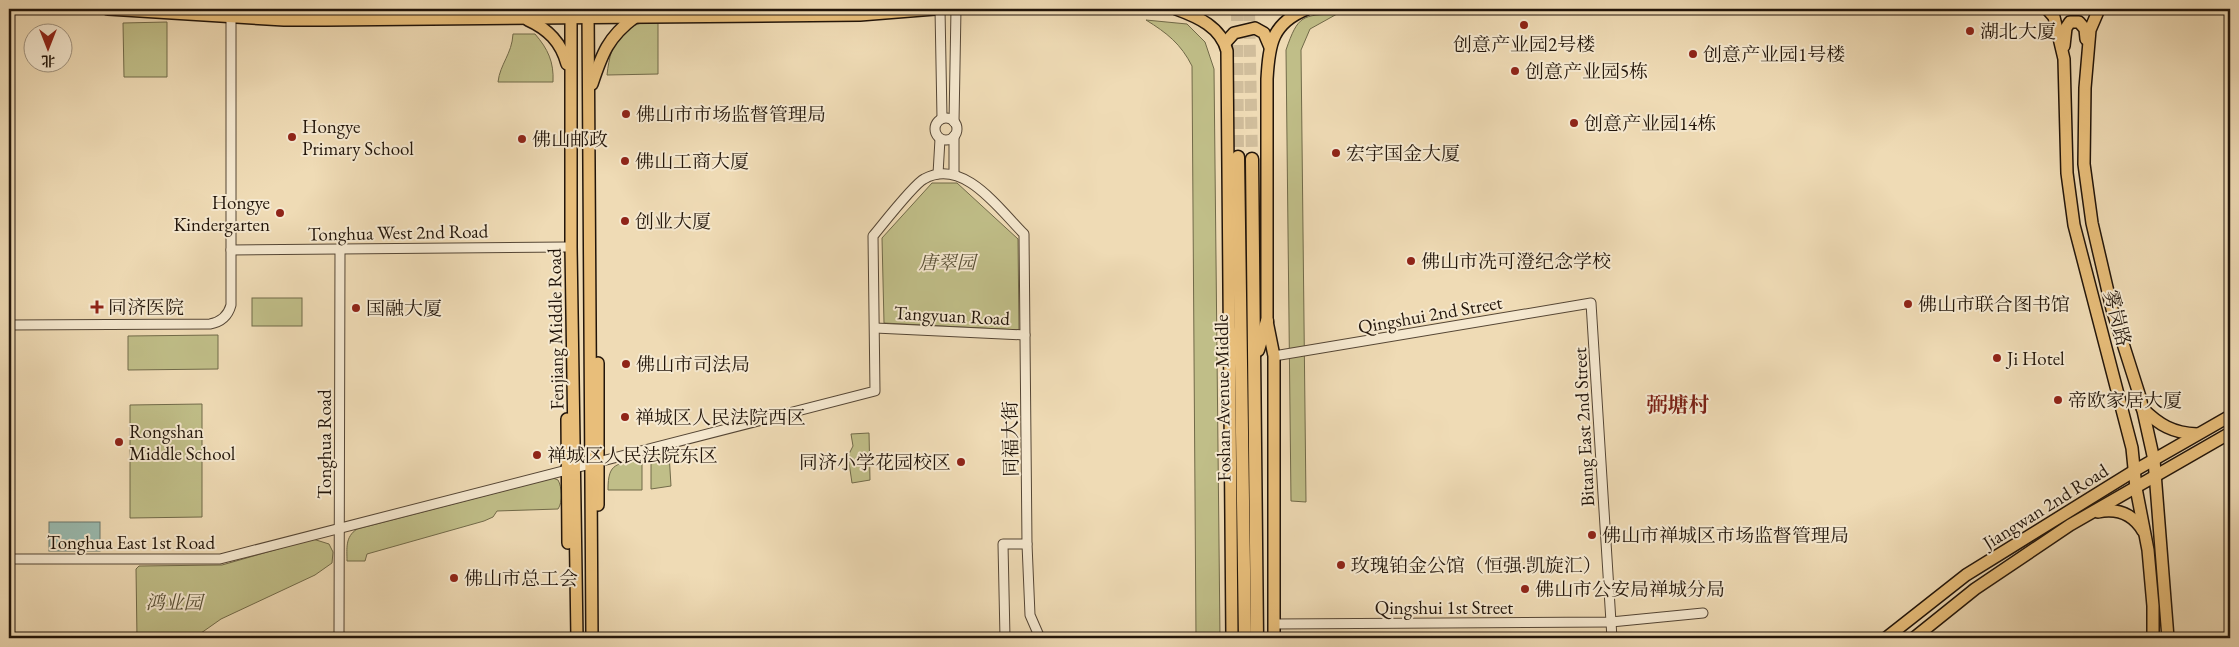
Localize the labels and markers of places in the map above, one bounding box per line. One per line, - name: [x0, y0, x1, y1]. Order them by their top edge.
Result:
- marker: 创意产业园2号楼: [1518, 19, 1530, 31]
- place label: 湖北大厦: [1980, 19, 2056, 44]
- marker: 湖北大厦: [1964, 25, 1976, 37]
- place label: 创意产业园2号楼: [1453, 32, 1595, 57]
- place label: 创意产业园1号楼: [1703, 42, 1845, 67]
- marker: 创意产业园1号楼: [1687, 48, 1699, 60]
- place label: 创意产业园5栋: [1525, 59, 1648, 84]
- marker: 创意产业园5栋: [1509, 65, 1521, 77]
- place label: 佛山市市场监督管理局: [636, 102, 826, 127]
- marker: 佛山市市场监督管理局: [620, 108, 632, 120]
- place label: 创意产业园14栋: [1584, 111, 1716, 136]
- place label: Hongye Primary School: [302, 114, 414, 161]
- marker: 创意产业园14栋: [1568, 117, 1580, 129]
- place label: 佛山邮政: [532, 127, 608, 152]
- marker: Hongye Primary School: [286, 131, 298, 143]
- marker: 佛山邮政: [516, 133, 528, 145]
- place label: 宏宇国金大厦: [1346, 141, 1460, 166]
- marker: 宏宇国金大厦: [1330, 147, 1342, 159]
- place label: 佛山工商大厦: [635, 149, 749, 174]
- marker: 佛山工商大厦: [619, 155, 631, 167]
- place label: Hongye Kindergarten: [173, 190, 270, 237]
- marker: Hongye Kindergarten: [274, 207, 286, 219]
- place label: 创业大厦: [635, 209, 711, 234]
- marker: 创业大厦: [619, 215, 631, 227]
- place label: 佛山市冼可澄纪念学校: [1421, 249, 1611, 274]
- marker: 佛山市冼可澄纪念学校: [1405, 255, 1417, 267]
- place label: 佛山市联合图书馆: [1918, 292, 2070, 317]
- place label: 同济医院: [108, 295, 184, 320]
- place label: 国融大厦: [366, 296, 442, 321]
- marker: 佛山市联合图书馆: [1902, 298, 1914, 310]
- marker: 同济医院: [90, 300, 104, 314]
- marker: 国融大厦: [350, 302, 362, 314]
- place label: Ji Hotel: [2005, 346, 2065, 371]
- place label: 佛山市司法局: [636, 352, 750, 377]
- marker: Ji Hotel: [1991, 352, 2003, 364]
- marker: 佛山市司法局: [620, 358, 632, 370]
- place label: 帝欧家居大厦: [2068, 388, 2182, 413]
- marker: 帝欧家居大厦: [2052, 394, 2064, 406]
- place label: 禅城区人民法院西区: [635, 405, 806, 430]
- marker: 禅城区人民法院西区: [619, 411, 631, 423]
- place label: Rongshan Middle School: [129, 419, 236, 466]
- marker: Rongshan Middle School: [113, 436, 125, 448]
- place label: 禅城区人民法院东区: [547, 443, 718, 468]
- marker: 禅城区人民法院东区: [531, 449, 543, 461]
- place label: 同济小学花园校区: [799, 450, 951, 475]
- marker: 同济小学花园校区: [955, 456, 967, 468]
- place label: 佛山市禅城区市场监督管理局: [1602, 523, 1849, 548]
- marker: 佛山市禅城区市场监督管理局: [1586, 529, 1598, 541]
- place label: 玫瑰铂金公馆（恒强·凯旋汇）: [1351, 553, 1602, 578]
- marker: 玫瑰铂金公馆（恒强·凯旋汇）: [1335, 559, 1347, 571]
- place label: 佛山市总工会: [464, 566, 578, 591]
- marker: 佛山市总工会: [448, 572, 460, 584]
- place label: 佛山市公安局禅城分局: [1535, 577, 1725, 602]
- marker: 佛山市公安局禅城分局: [1519, 583, 1531, 595]

